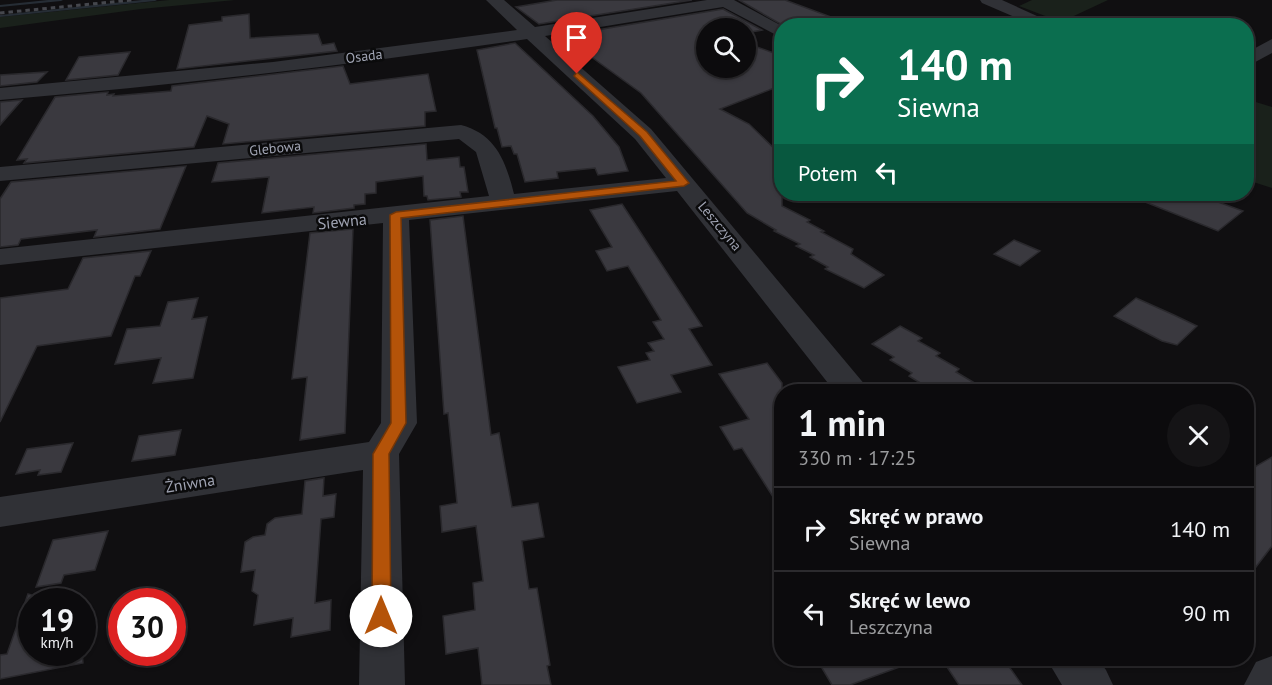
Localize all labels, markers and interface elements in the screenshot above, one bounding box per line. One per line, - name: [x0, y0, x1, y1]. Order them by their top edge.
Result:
- pin: [551, 12, 602, 74]
- map controls: [696, 18, 756, 78]
- button: search: [696, 18, 756, 78]
- icon: arrive: [560, 21, 593, 54]
- text: 140 m: [897, 37, 1013, 92]
- icon: right: [798, 42, 876, 120]
- street label: Osada: [345, 45, 383, 67]
- text: Siewna: [897, 90, 980, 124]
- street label: Glebowa: [248, 136, 302, 160]
- icon: left: [870, 156, 903, 189]
- text: Potem: [798, 159, 858, 187]
- street label: Leszczyna: [694, 198, 746, 254]
- street label: Siewna: [316, 208, 368, 234]
- text: 1 min: [798, 399, 886, 446]
- button: close: [1167, 404, 1230, 467]
- text: 330 m · 17:25: [798, 445, 916, 471]
- street label: Żniwna: [164, 469, 216, 497]
- text: Skręć w prawo: [849, 502, 983, 530]
- icon: right: [798, 513, 831, 546]
- text: 140 m: [1170, 515, 1230, 543]
- text: Siewna: [849, 530, 910, 556]
- position arrow: [349, 584, 413, 648]
- text: Skręć w lewo: [849, 586, 970, 614]
- speed limit sign: 30: [108, 588, 186, 666]
- icon: left: [798, 597, 831, 630]
- text: 90 m: [1182, 599, 1230, 627]
- text: 19: [40, 600, 74, 639]
- text: Leszczyna: [849, 614, 933, 640]
- text: km/h: [41, 633, 73, 652]

